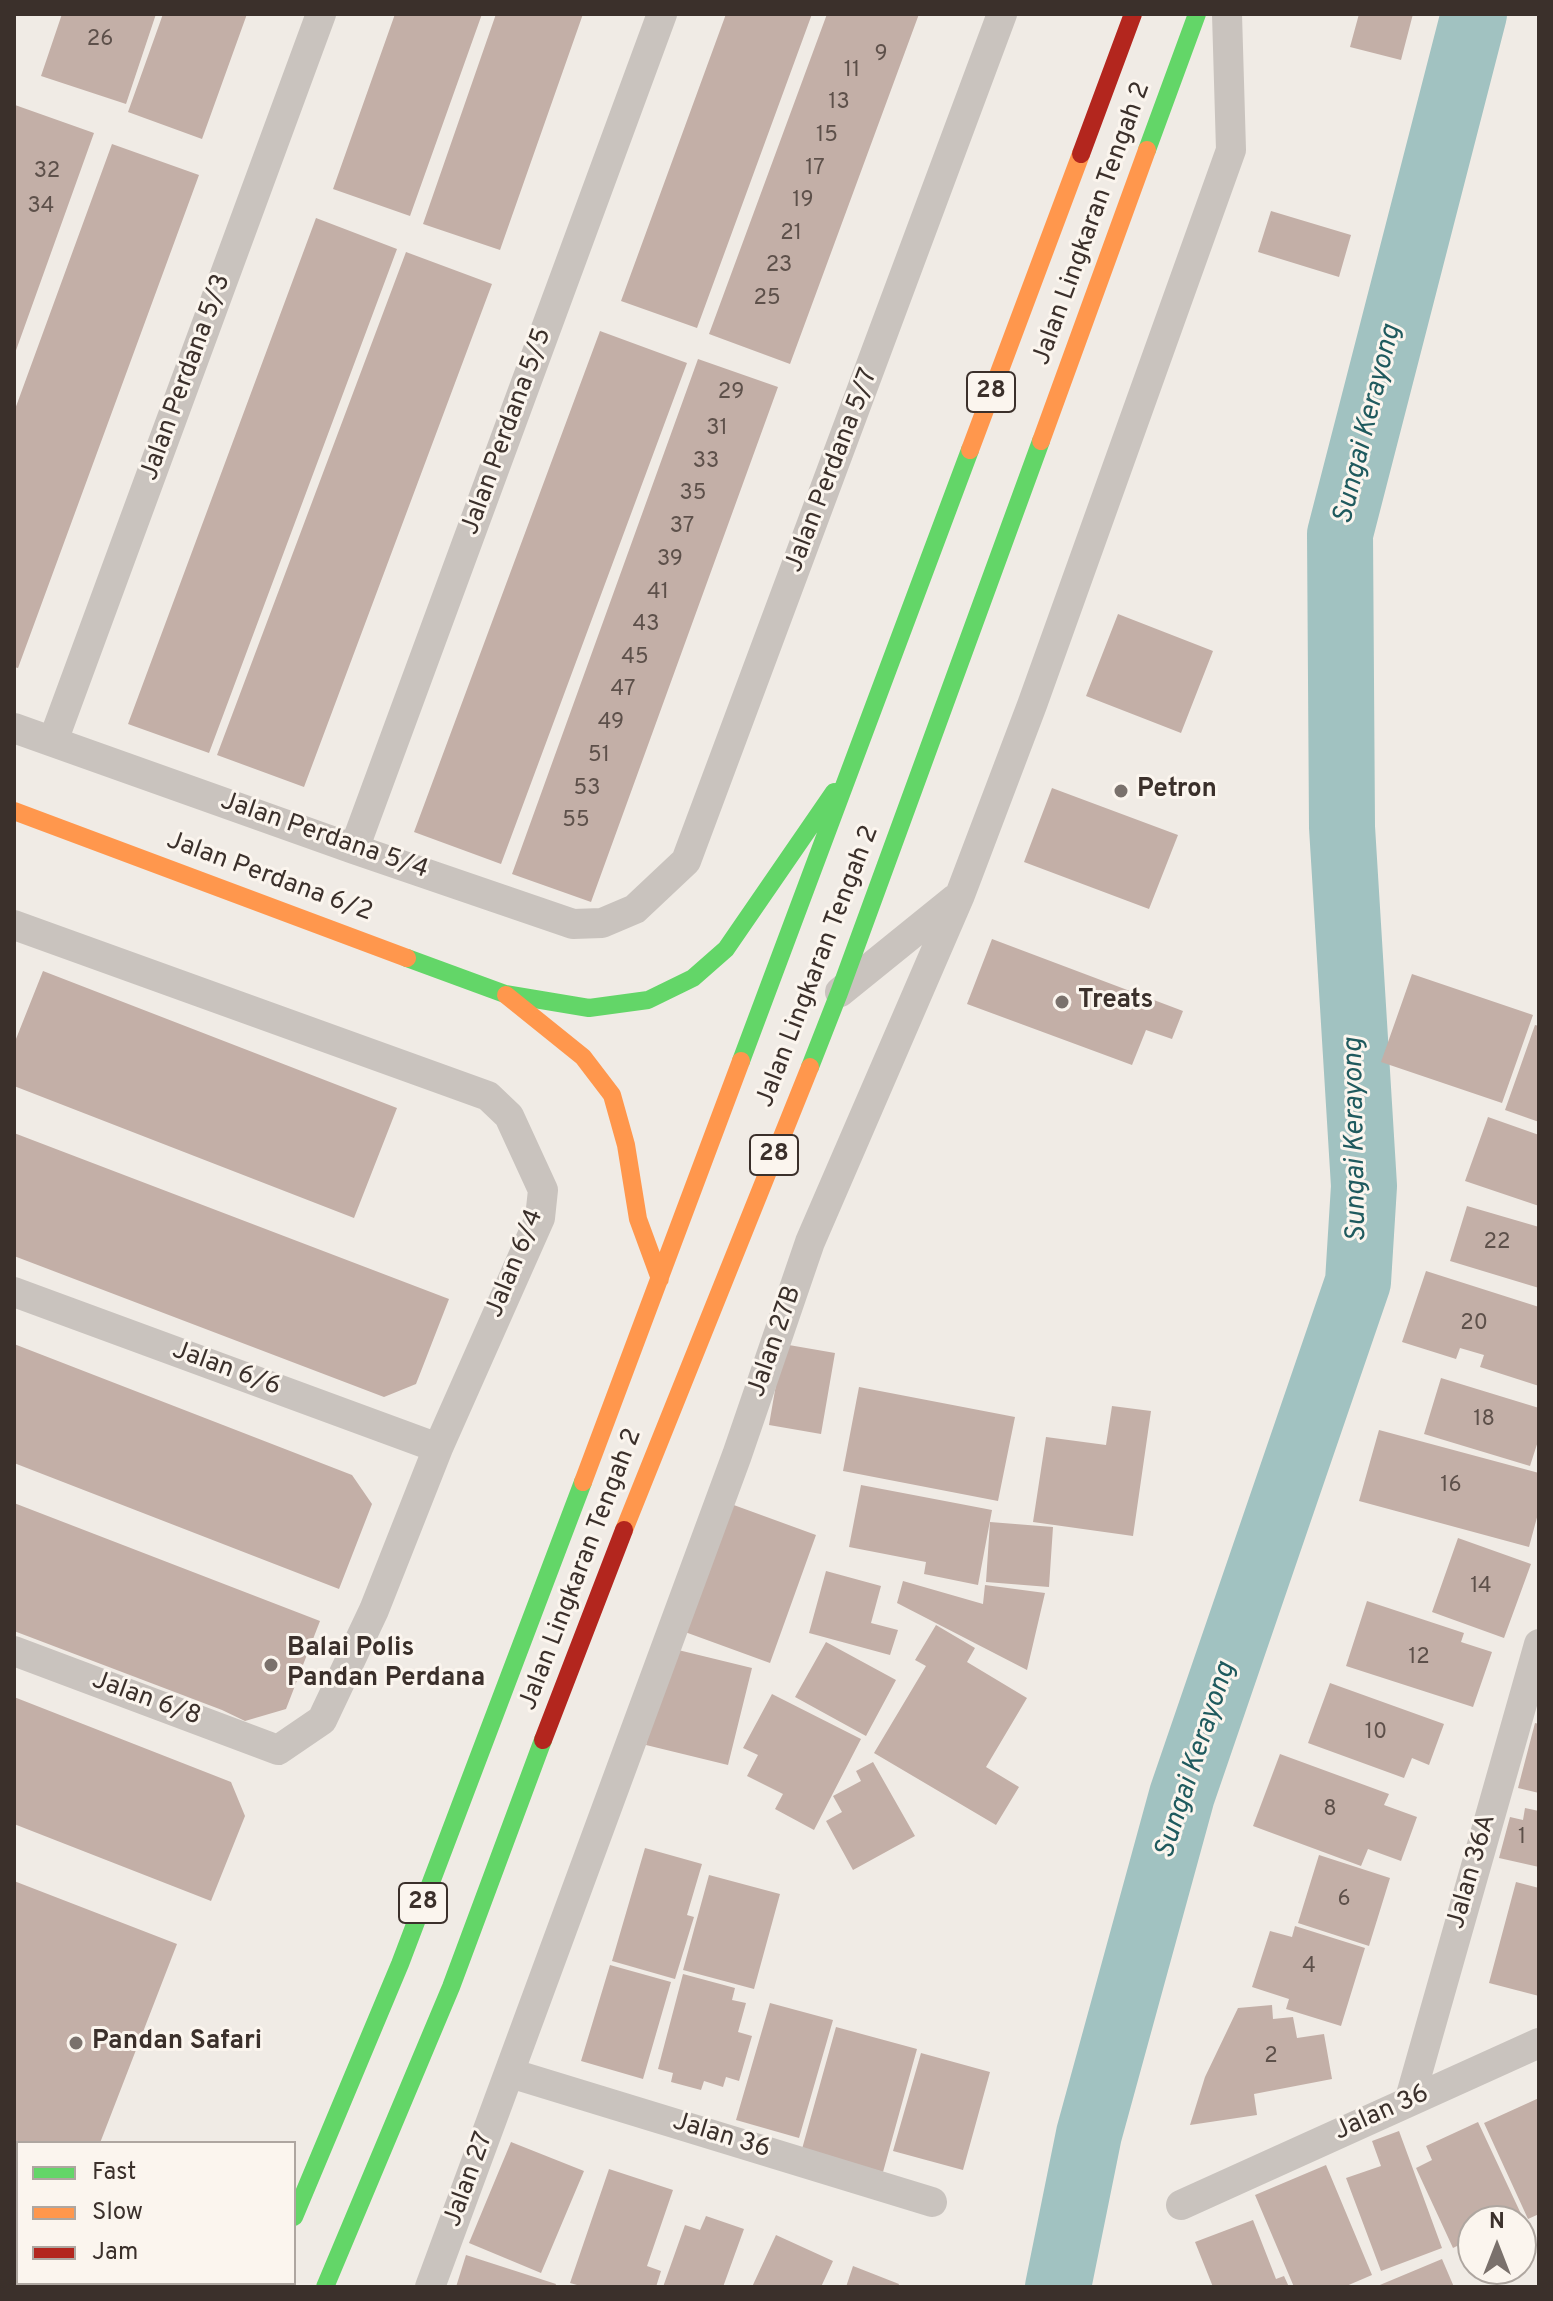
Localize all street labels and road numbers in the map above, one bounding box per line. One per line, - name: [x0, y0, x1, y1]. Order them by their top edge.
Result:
- street label: Jalan Lingkaran Tengah 2: [1027, 78, 1159, 370]
- street label: Jalan Perdana 5/3: [135, 271, 239, 485]
- street label: Jalan Perdana 5/5: [456, 324, 560, 540]
- street label: Jalan Perdana 5/7: [780, 365, 886, 577]
- road number: 28: [967, 372, 1015, 412]
- street label: Jalan Perdana 5/4: [216, 787, 432, 887]
- street label: Jalan Lingkaran Tengah 2: [751, 822, 887, 1112]
- street label: Jalan Perdana 6/2: [162, 826, 376, 930]
- road number: 28: [750, 1135, 798, 1175]
- street label: Jalan 6/4: [480, 1205, 552, 1323]
- street label: Jalan 27B: [742, 1282, 810, 1402]
- street label: Jalan 6/6: [167, 1336, 285, 1404]
- street label: Jalan Lingkaran Tengah 2: [514, 1425, 650, 1715]
- street label: Jalan 6/8: [87, 1666, 205, 1734]
- street label: Jalan 36A: [1442, 1811, 1504, 1933]
- road number: 28: [399, 1883, 447, 1923]
- street label: Jalan 36: [1330, 2079, 1434, 2149]
- street label: Jalan 36: [668, 2107, 774, 2167]
- street label: Jalan 27: [438, 2128, 502, 2232]

